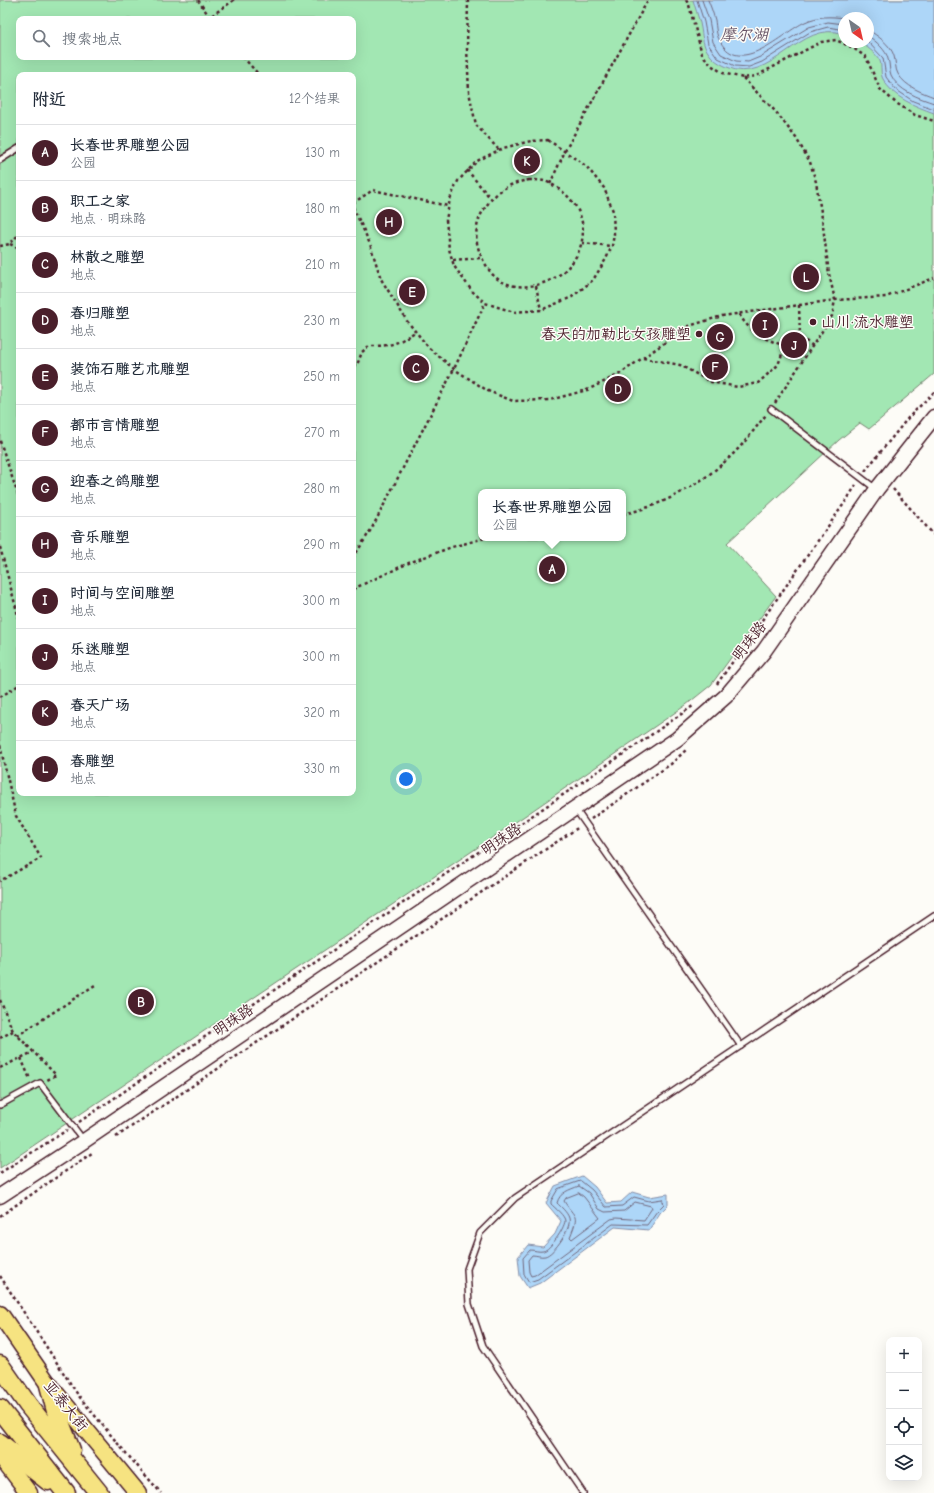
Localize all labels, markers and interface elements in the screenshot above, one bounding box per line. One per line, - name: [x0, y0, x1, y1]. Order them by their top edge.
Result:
- north arrow: [838, 12, 874, 48]
- search box: [16, 16, 356, 60]
- water label: 摩尔湖: [720, 26, 770, 44]
- icon: search: [30, 27, 52, 49]
- text: 搜索地点: [62, 30, 122, 48]
- text: 附近: [32, 90, 66, 109]
- text: 12个结果: [289, 91, 340, 106]
- text: 长春世界雕塑公园: [70, 136, 190, 154]
- text: A: [41, 145, 49, 160]
- text: 130 m: [305, 145, 340, 160]
- pin: K: [514, 146, 540, 176]
- text: 公园: [70, 155, 96, 170]
- text: 职工之家: [70, 192, 130, 210]
- text: B: [41, 201, 49, 216]
- text: 180 m: [305, 201, 340, 216]
- pin: H: [376, 207, 402, 237]
- text: 地点 · 明珠路: [70, 211, 146, 226]
- text: 林散之雕塑: [70, 248, 145, 266]
- text: C: [41, 257, 49, 272]
- text: 210 m: [305, 257, 340, 272]
- pin: L: [793, 262, 819, 292]
- text: 地点: [70, 267, 96, 282]
- pin: E: [399, 277, 425, 307]
- text: 春归雕塑: [70, 304, 130, 322]
- pin: I: [752, 310, 778, 340]
- text: D: [41, 313, 49, 328]
- text: 230 m: [304, 313, 340, 328]
- place label: 山川·流水雕塑: [821, 313, 914, 331]
- marker: 山川·流水雕塑: [808, 317, 818, 327]
- pin: G: [707, 322, 733, 352]
- text: 地点: [70, 323, 96, 338]
- place label: 春天的加勒比女孩雕塑: [541, 325, 691, 343]
- marker: 春天的加勒比女孩雕塑: [694, 329, 704, 339]
- pin: J: [781, 330, 807, 360]
- pin: F: [702, 352, 728, 382]
- pin: C: [403, 353, 429, 383]
- text: 装饰石雕艺术雕塑: [70, 360, 190, 378]
- text: E: [41, 369, 49, 384]
- text: 250 m: [303, 369, 340, 384]
- pin: D: [605, 374, 631, 404]
- text: 地点: [70, 379, 96, 394]
- text: 都市言情雕塑: [70, 416, 160, 434]
- text: F: [41, 425, 49, 440]
- text: 270 m: [304, 425, 340, 440]
- text: 地点: [70, 435, 96, 450]
- text: 迎春之鸽雕塑: [70, 472, 160, 490]
- text: G: [40, 481, 50, 496]
- text: 280 m: [303, 481, 340, 496]
- popup: [478, 489, 626, 541]
- text: 地点: [70, 491, 96, 506]
- text: 长春世界雕塑公园: [492, 498, 612, 516]
- text: 公园: [492, 517, 518, 532]
- text: 音乐雕塑: [70, 528, 130, 546]
- text: H: [40, 537, 50, 552]
- text: 290 m: [303, 537, 340, 552]
- text: 地点: [70, 547, 96, 562]
- pin: A: [539, 554, 565, 584]
- text: 时间与空间雕塑: [70, 584, 175, 602]
- text: I: [42, 593, 48, 608]
- text: 300 m: [302, 593, 340, 608]
- text: 地点: [70, 603, 96, 618]
- street label: 明珠路: [728, 618, 770, 664]
- text: 乐迷雕塑: [70, 640, 130, 658]
- text: J: [42, 649, 48, 664]
- text: 300 m: [302, 649, 340, 664]
- text: 地点: [70, 659, 96, 674]
- text: 春天广场: [70, 696, 130, 714]
- text: K: [41, 705, 49, 720]
- text: 320 m: [304, 705, 340, 720]
- text: 地点: [70, 715, 96, 730]
- text: 春雕塑: [70, 752, 115, 770]
- text: L: [42, 761, 48, 776]
- text: 330 m: [304, 761, 340, 776]
- your location: [396, 769, 416, 789]
- text: 地点: [70, 771, 96, 786]
- street label: 明珠路: [477, 819, 525, 859]
- pin: B: [128, 987, 154, 1017]
- street label: 明珠路: [209, 1000, 257, 1040]
- map controls: [886, 1337, 922, 1481]
- button: +: [886, 1337, 922, 1373]
- button: −: [886, 1373, 922, 1409]
- street label: 亚泰大街: [40, 1377, 92, 1435]
- button: locate: [886, 1409, 922, 1445]
- button: layers: [886, 1445, 922, 1481]

